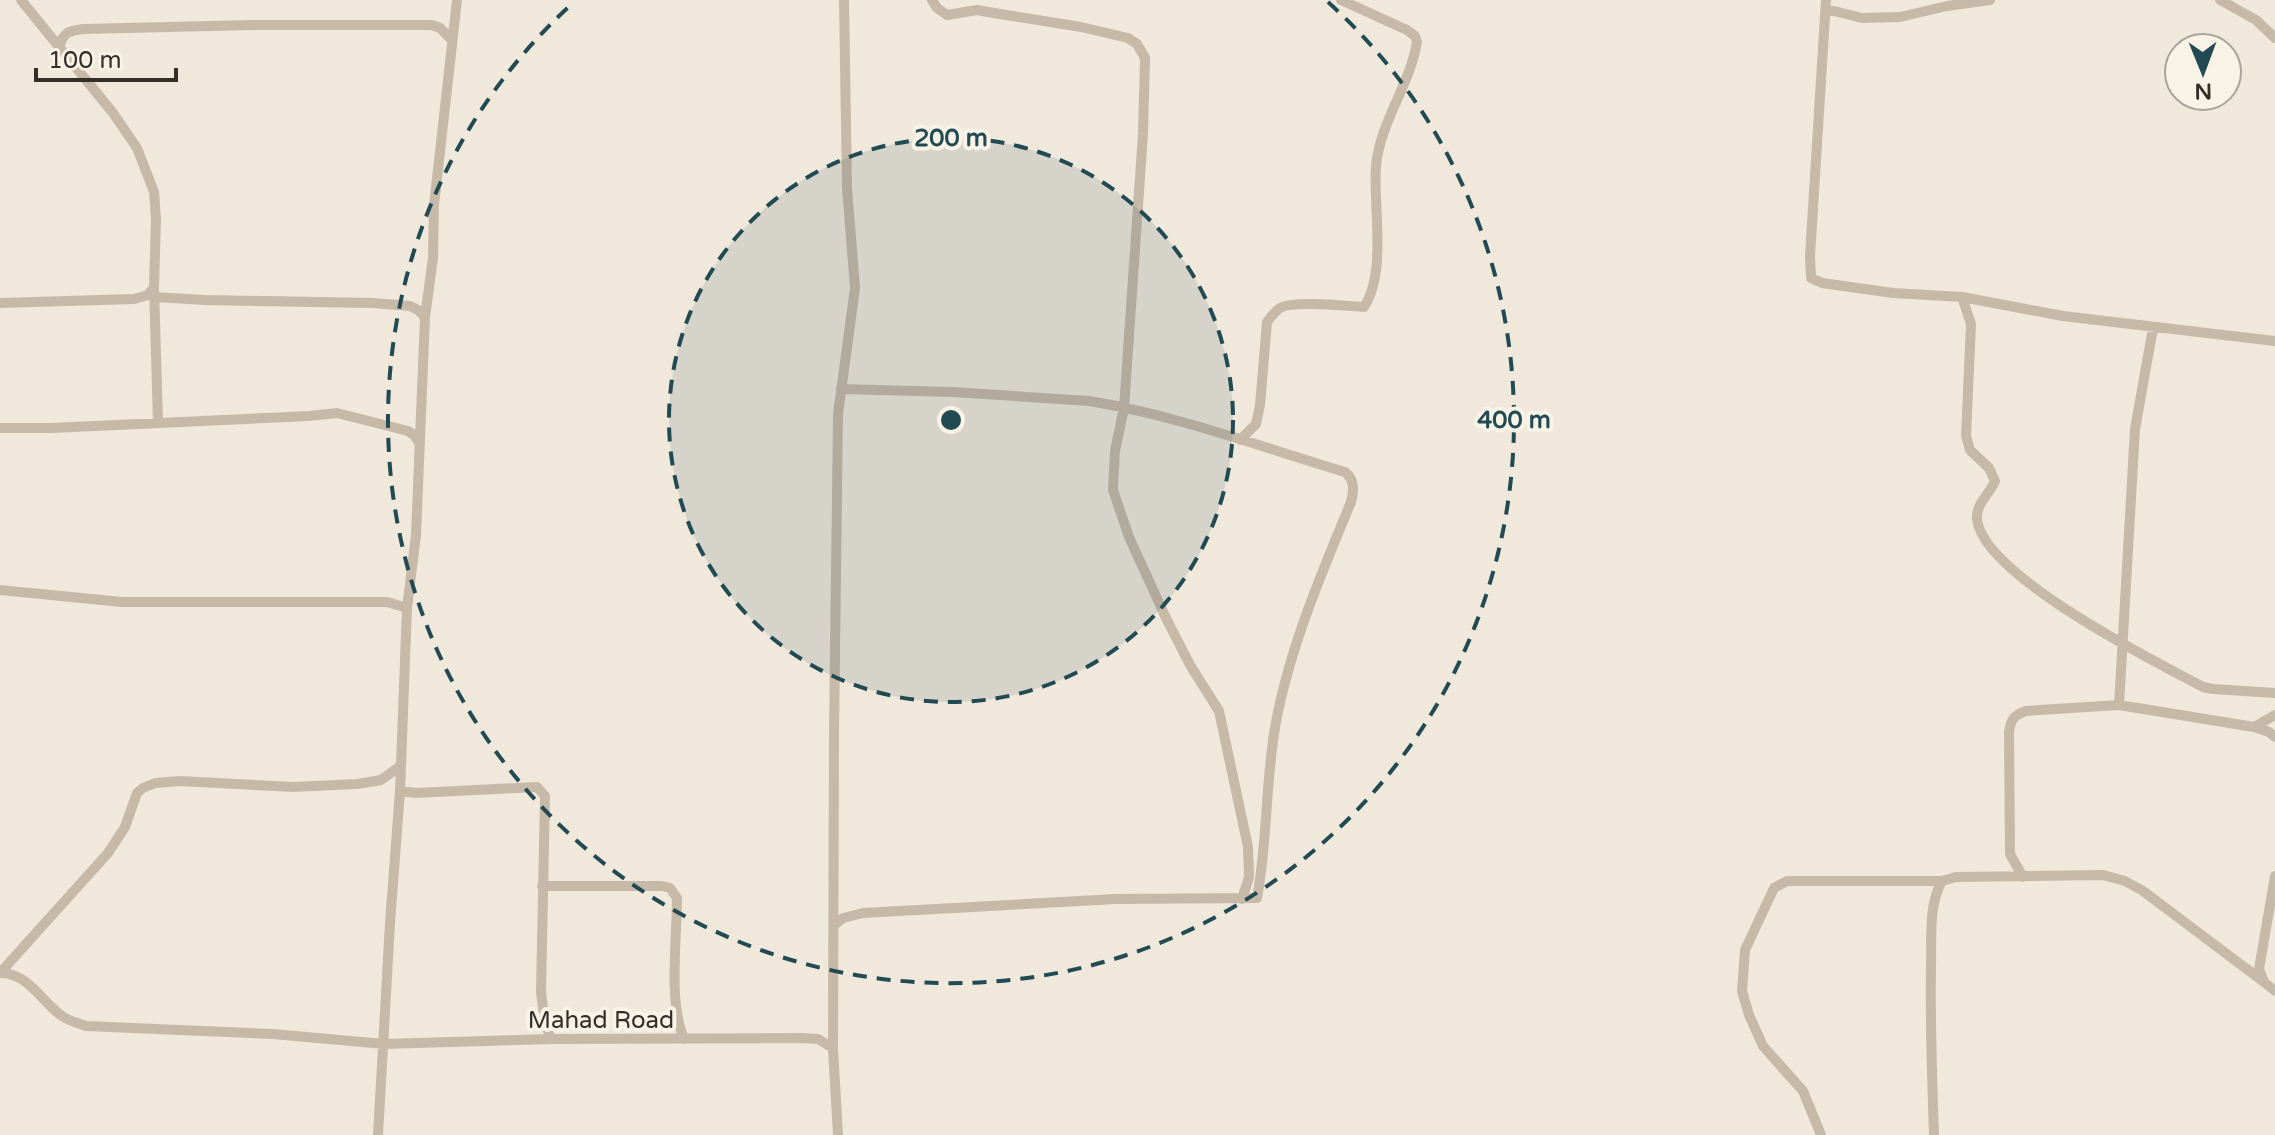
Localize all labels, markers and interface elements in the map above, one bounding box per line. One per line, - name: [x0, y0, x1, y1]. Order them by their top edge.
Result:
- scale bar: [36, 32, 176, 82]
- north arrow: [2163, 32, 2243, 112]
- text: 100 m: [48, 46, 122, 75]
- text: N: [2194, 78, 2212, 104]
- text: 200 m: [914, 124, 988, 153]
- centre of rings: [937, 406, 965, 434]
- text: 400 m: [1477, 406, 1551, 435]
- street label: Mahad Road: [528, 1006, 674, 1035]

